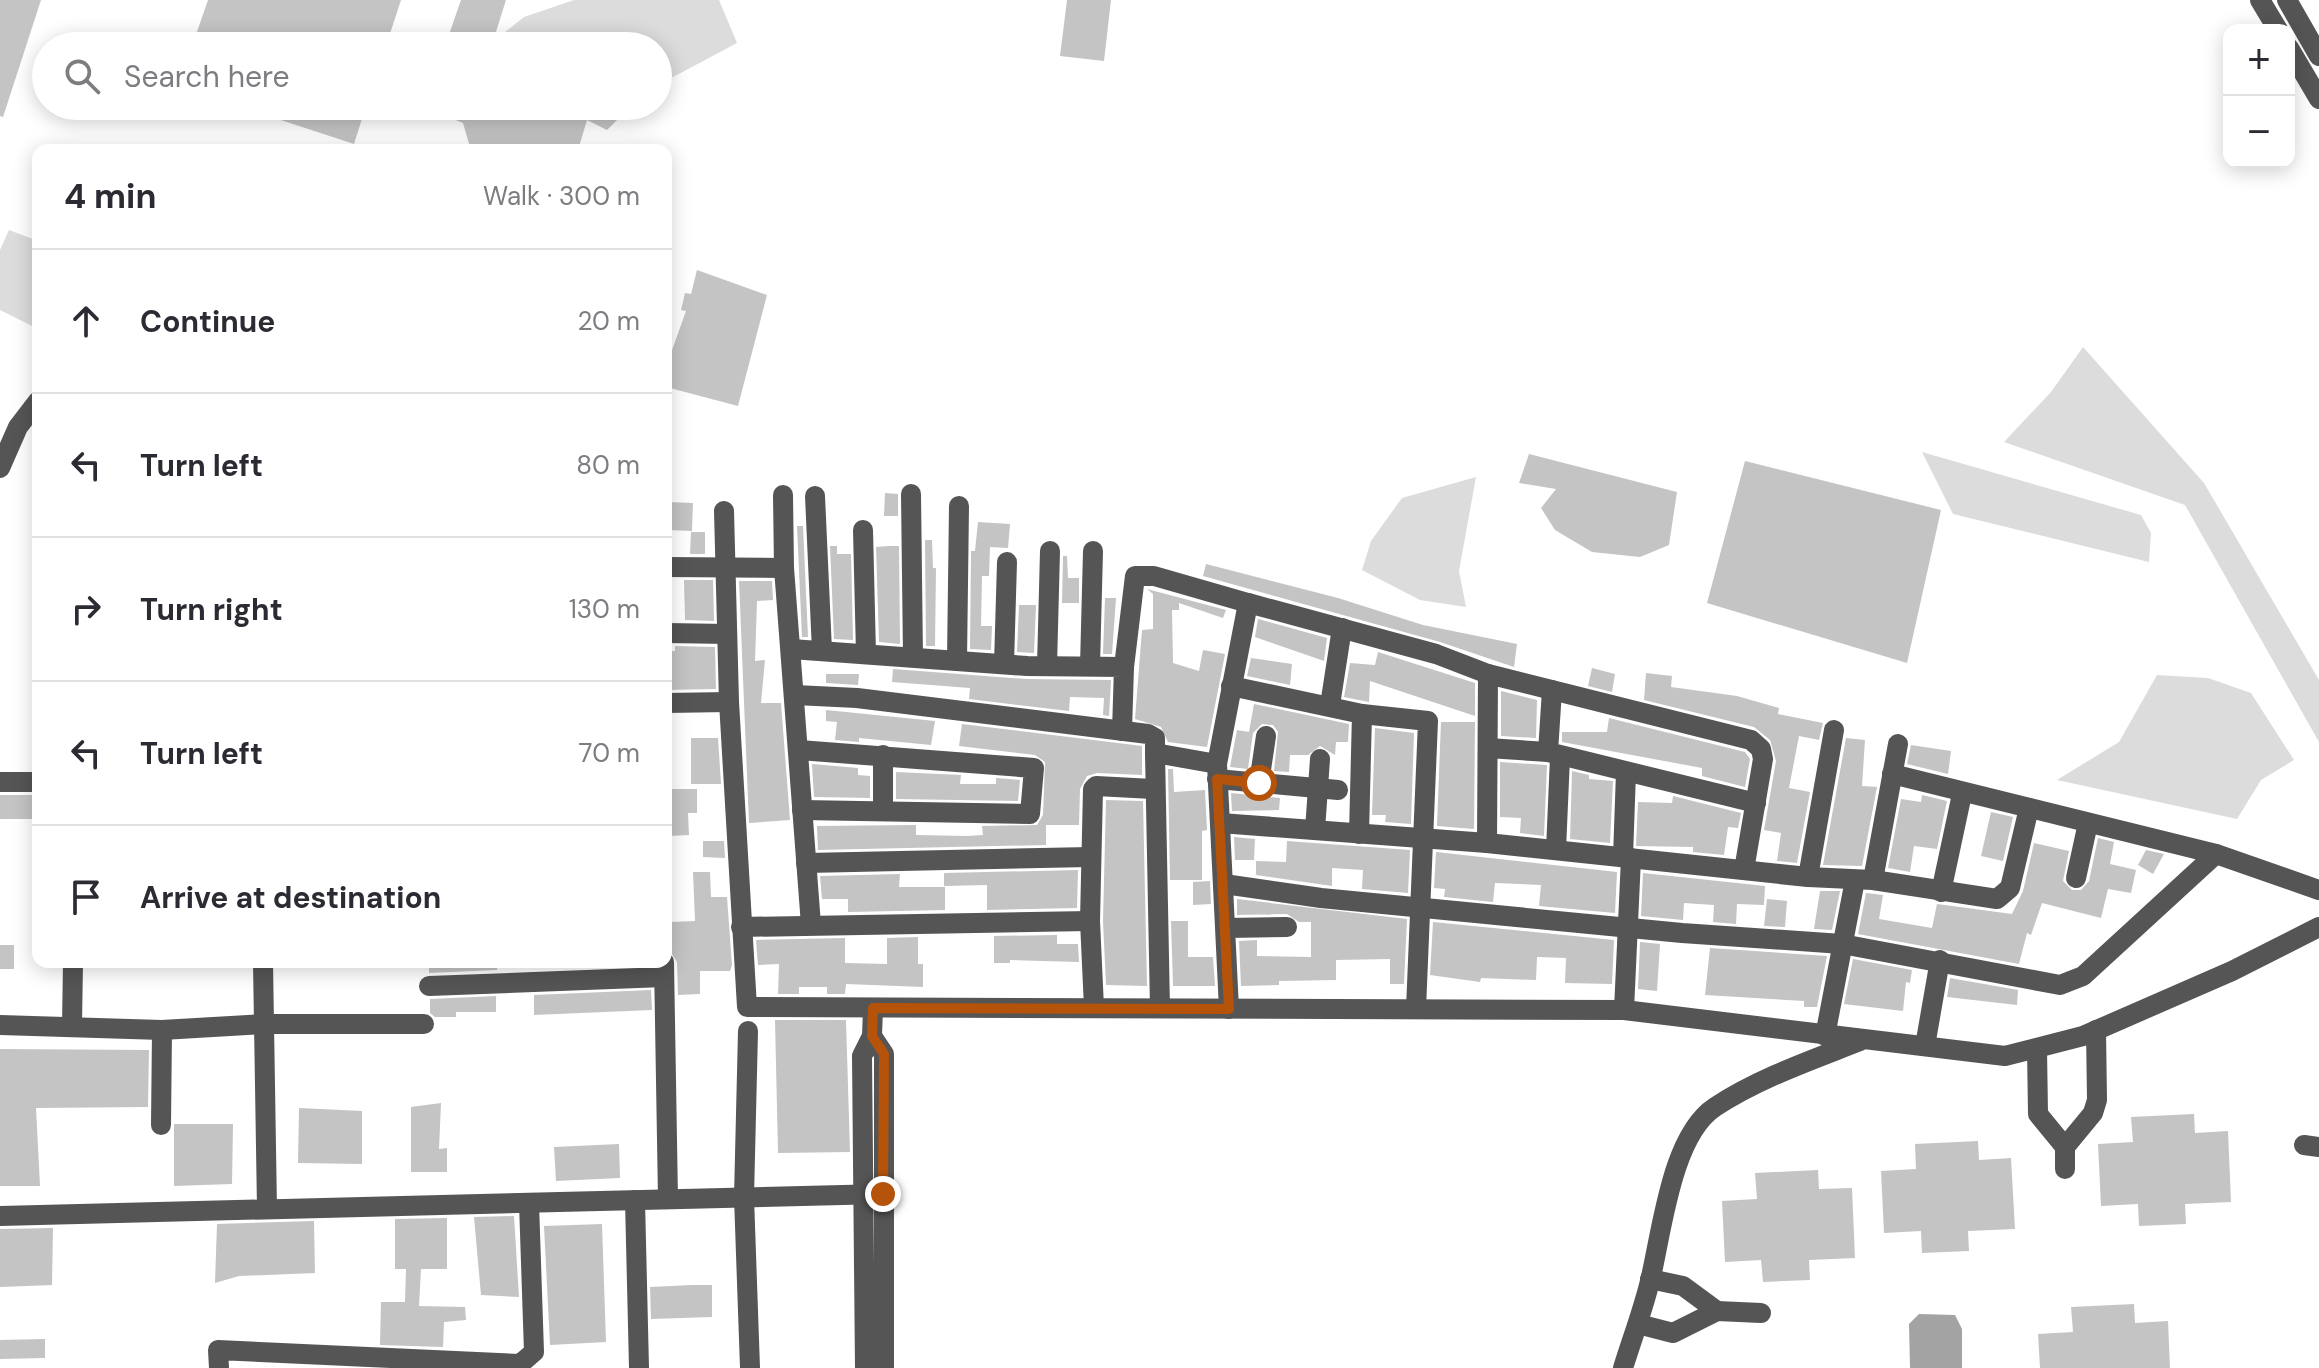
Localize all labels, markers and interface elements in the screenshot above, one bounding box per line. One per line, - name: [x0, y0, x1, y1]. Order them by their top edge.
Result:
- map controls: [2223, 24, 2295, 168]
- button: +: [2223, 24, 2295, 96]
- search box: [32, 32, 672, 120]
- icon: search: [60, 54, 104, 98]
- text: Search here: [124, 57, 290, 96]
- button: −: [2223, 96, 2295, 168]
- text: 4 min: [64, 174, 156, 219]
- text: Walk · 300 m: [483, 179, 640, 213]
- icon: ahead: [64, 299, 108, 343]
- text: Continue: [140, 302, 275, 341]
- text: 20 m: [577, 304, 640, 338]
- icon: left: [64, 443, 108, 487]
- text: Turn left: [140, 446, 263, 485]
- text: 80 m: [576, 448, 640, 482]
- icon: right: [64, 587, 108, 631]
- text: Turn right: [140, 590, 283, 629]
- text: 130 m: [569, 592, 640, 626]
- icon: left: [64, 731, 108, 775]
- text: Turn left: [140, 734, 263, 773]
- text: 70 m: [579, 736, 640, 770]
- route start: [1241, 765, 1277, 801]
- icon: arrive: [64, 875, 108, 919]
- text: Arrive at destination: [140, 878, 441, 917]
- route end: [865, 1176, 901, 1212]

